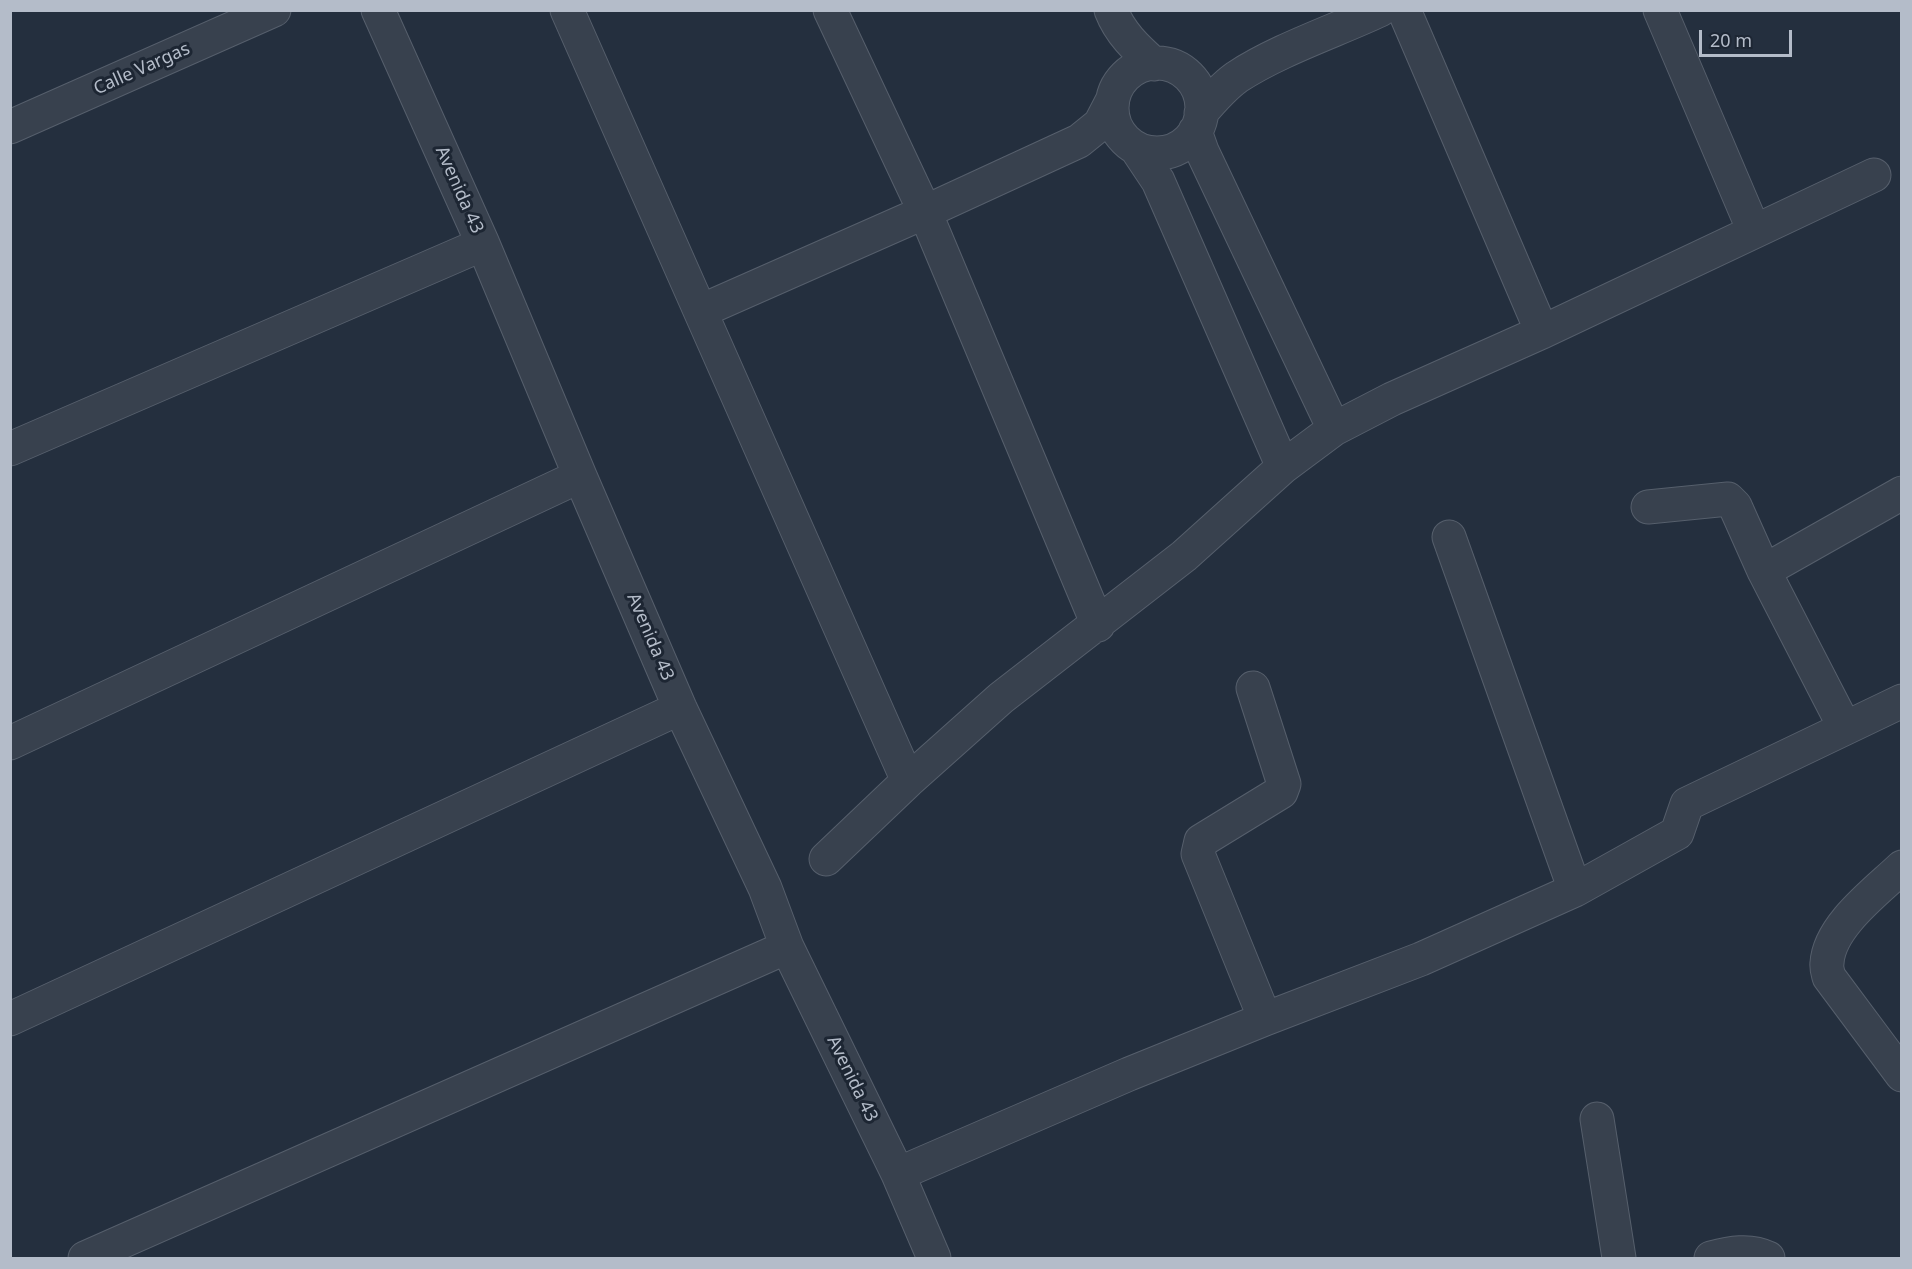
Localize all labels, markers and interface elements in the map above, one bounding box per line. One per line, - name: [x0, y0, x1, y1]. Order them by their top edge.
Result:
- scale bar: [1702, 18, 1795, 56]
- text: 20 m: [1710, 28, 1752, 52]
- street label: Calle Vargas: [90, 38, 194, 100]
- street label: Avenida 43: [430, 143, 488, 237]
- street label: Avenida 43: [622, 590, 678, 684]
- street label: Avenida 43: [822, 1032, 882, 1126]

